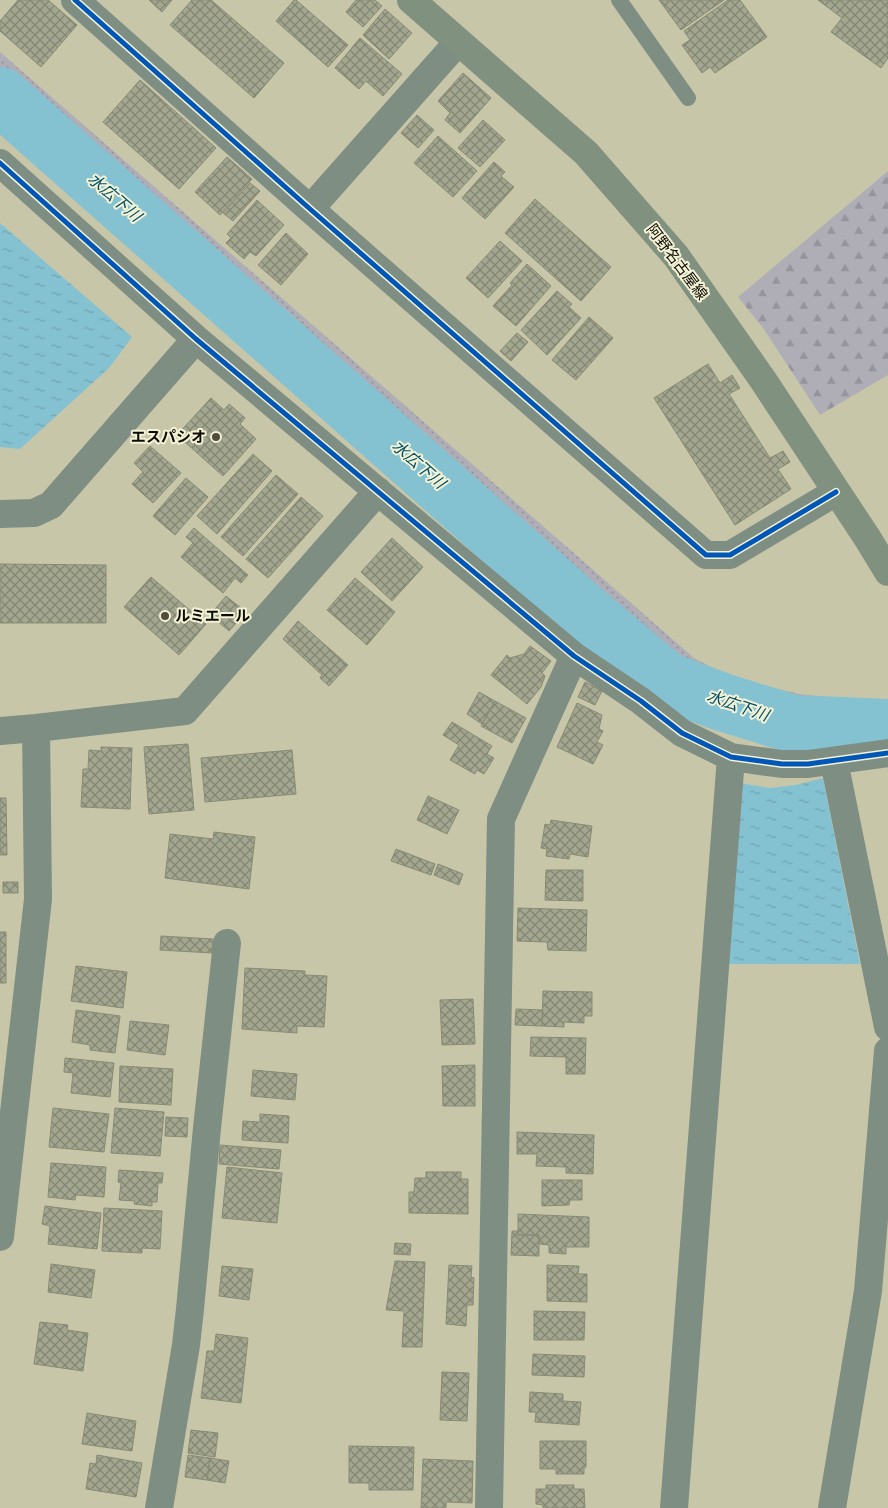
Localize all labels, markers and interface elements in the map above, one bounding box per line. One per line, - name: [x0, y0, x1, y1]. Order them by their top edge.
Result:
- water label: 水広下川: [85, 170, 146, 226]
- street label: 阿野名古屋線: [644, 221, 711, 303]
- place label: エスパシオ: [131, 428, 206, 445]
- marker: エスパシオ: [210, 431, 222, 443]
- water label: 水広下川: [389, 437, 450, 493]
- place label: ルミエール: [175, 607, 250, 624]
- marker: ルミエール: [159, 610, 171, 622]
- water label: 水広下川: [705, 687, 773, 725]

